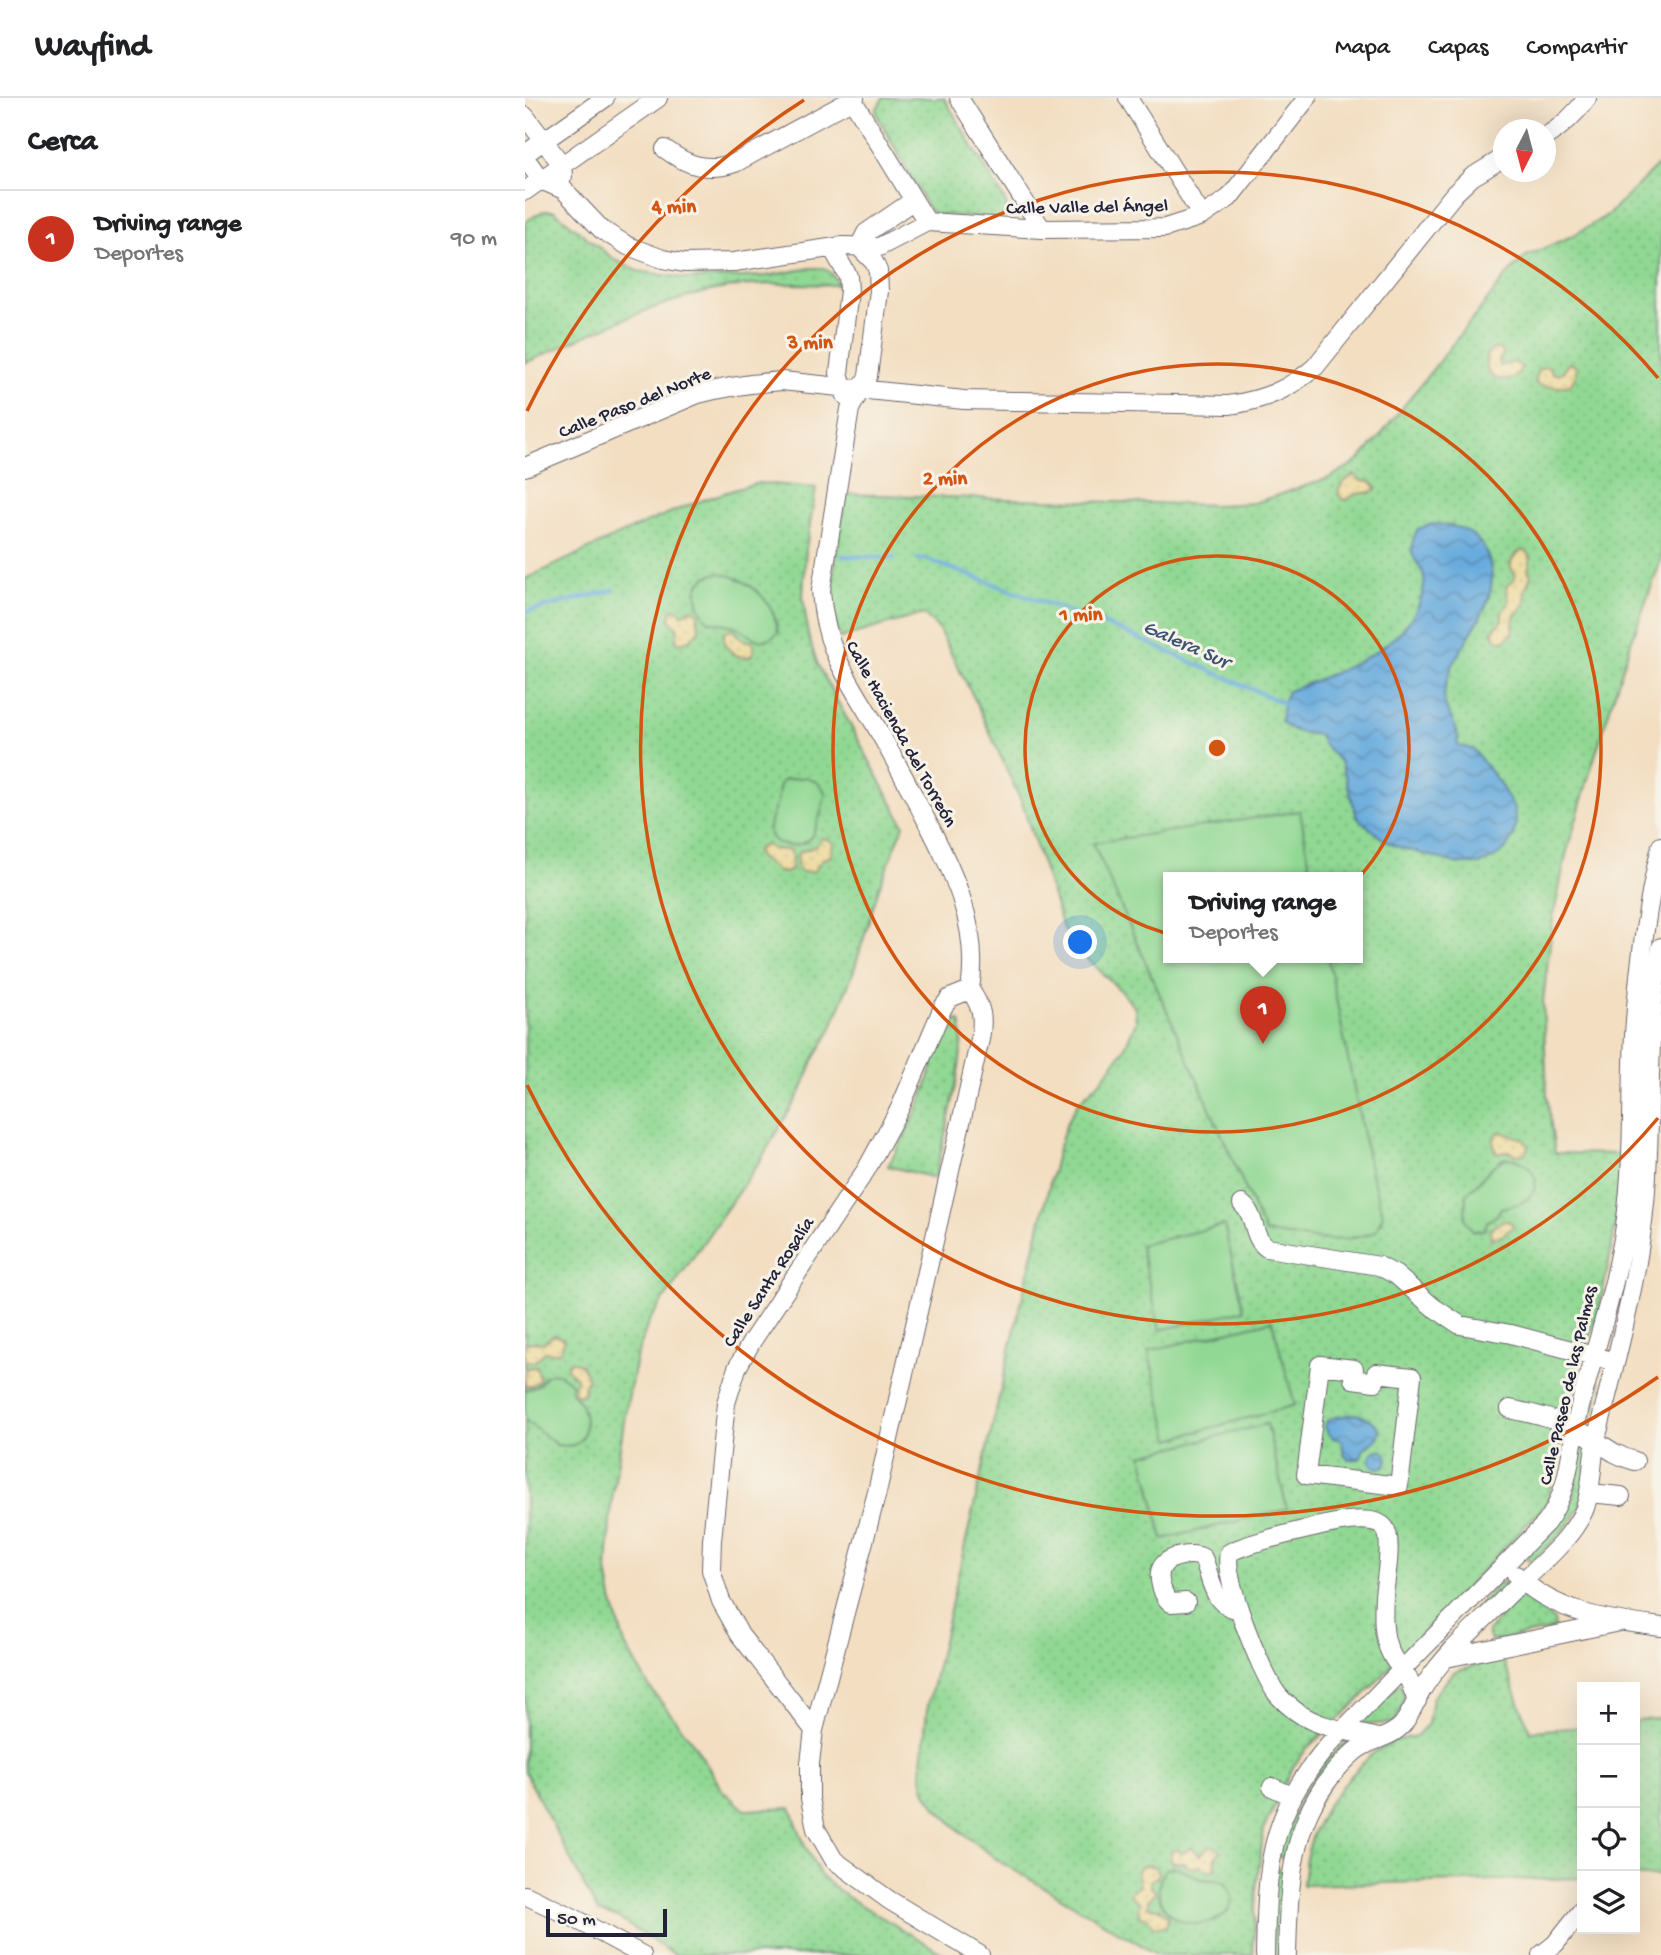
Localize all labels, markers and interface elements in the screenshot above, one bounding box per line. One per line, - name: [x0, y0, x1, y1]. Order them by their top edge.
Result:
- text: Wayfind: [35, 29, 150, 67]
- text: Mapa: [1335, 34, 1390, 63]
- text: Capas: [1428, 34, 1488, 63]
- text: Compartir: [1526, 34, 1626, 63]
- north arrow: [1493, 119, 1556, 182]
- text: Cerca: [28, 126, 97, 161]
- text: 4 min: [651, 196, 697, 221]
- street label: Calle Valle del Ángel: [1006, 196, 1168, 221]
- text: Driving range: [95, 210, 241, 241]
- text: 1: [46, 226, 56, 253]
- text: 90 m: [451, 226, 497, 253]
- text: Deportes: [95, 241, 183, 268]
- text: 3 min: [786, 332, 834, 357]
- street label: Calle Paso del Norte: [556, 363, 715, 445]
- text: 2 min: [923, 468, 968, 493]
- text: 1 min: [1059, 604, 1103, 629]
- water label: Galera Sur: [1139, 616, 1237, 678]
- street label: Calle Hacienda del Torreón: [839, 638, 961, 832]
- centre of rings: [1205, 736, 1229, 760]
- popup: [1163, 872, 1363, 963]
- text: Driving range: [1190, 889, 1336, 920]
- text: Deportes: [1190, 920, 1278, 947]
- your location: [1063, 925, 1097, 959]
- pin: 1: [1240, 986, 1286, 1044]
- street label: Calle Santa Rosalía: [719, 1212, 821, 1352]
- street label: Calle Paseo de las Palmas: [1535, 1283, 1604, 1488]
- map controls: [1577, 1682, 1640, 1934]
- button: +: [1577, 1682, 1640, 1745]
- button: −: [1577, 1745, 1640, 1808]
- button: locate: [1577, 1808, 1640, 1871]
- button: layers: [1577, 1871, 1640, 1934]
- scale bar: [546, 1906, 667, 1938]
- text: 50 m: [557, 1909, 596, 1932]

